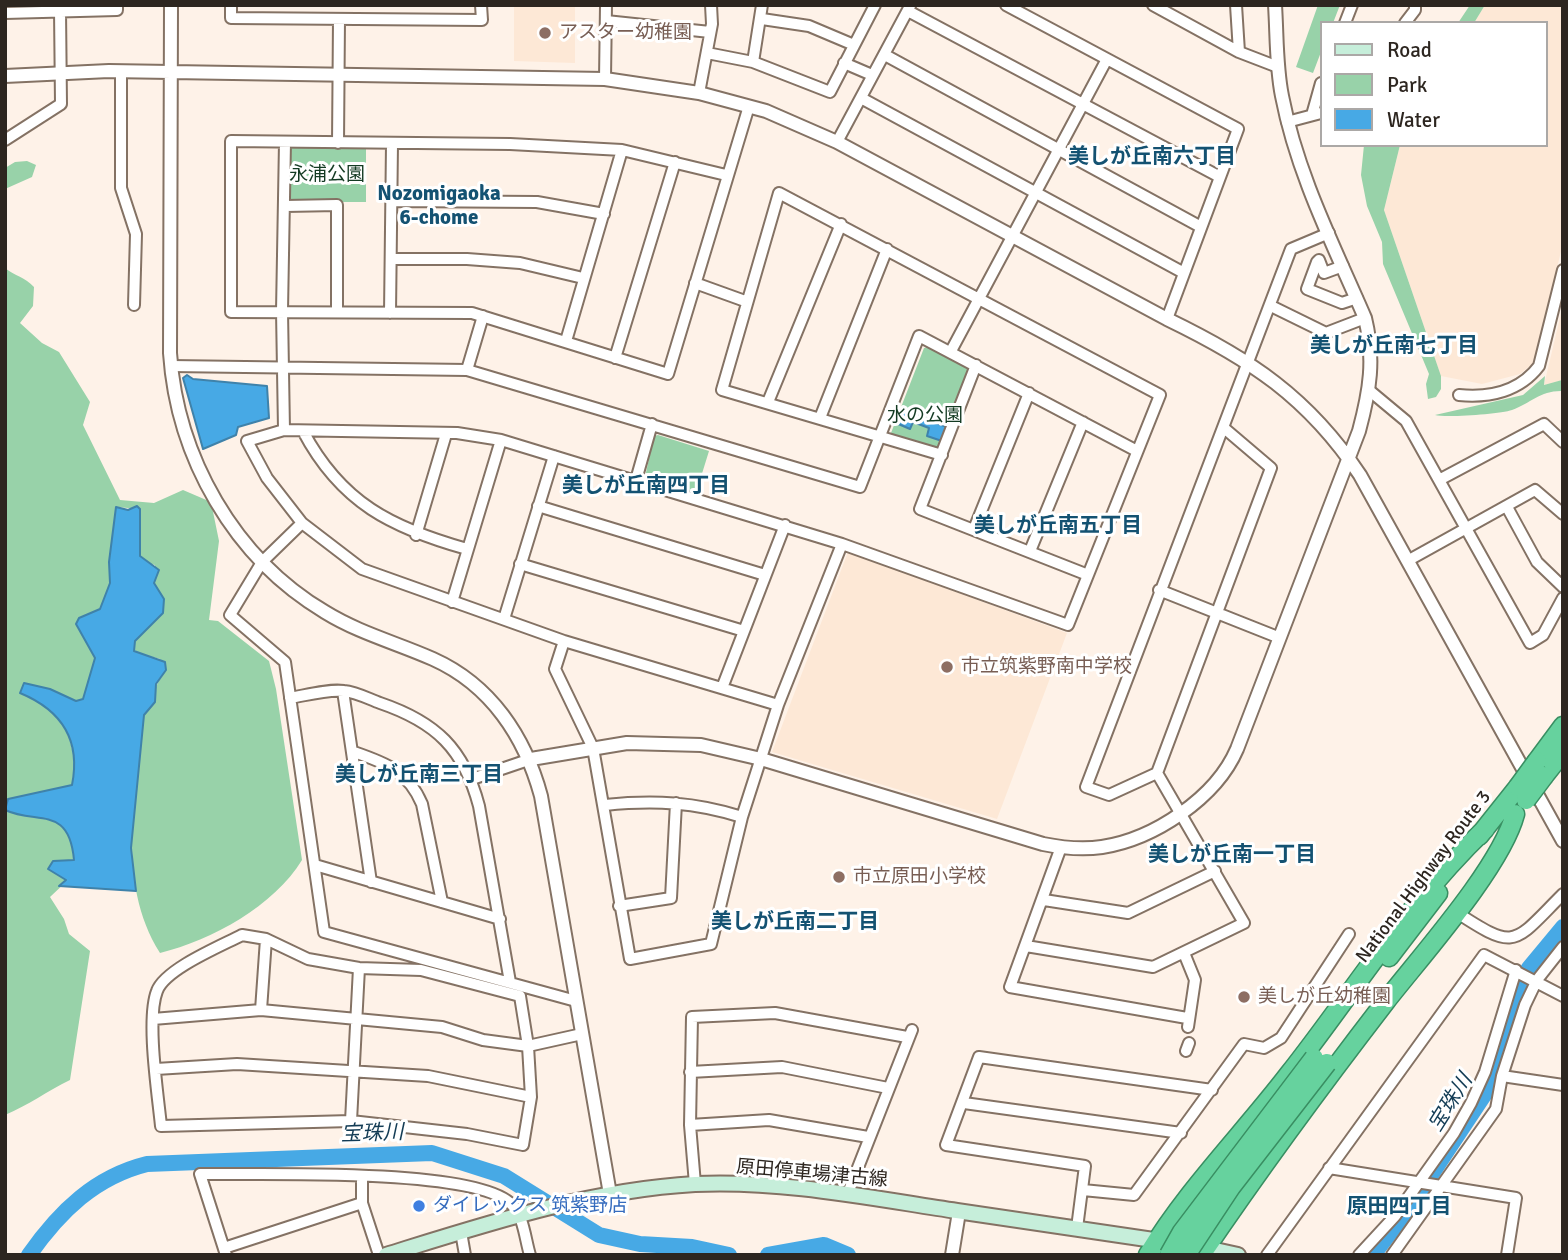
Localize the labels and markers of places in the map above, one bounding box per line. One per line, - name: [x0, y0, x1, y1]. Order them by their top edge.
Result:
- place label: アスター幼稚園: [559, 22, 692, 44]
- marker: アスター幼稚園: [537, 25, 553, 41]
- place label: 市立筑紫野南中学校: [961, 656, 1132, 678]
- marker: 市立筑紫野南中学校: [939, 659, 955, 675]
- place label: 市立原田小学校: [853, 866, 986, 888]
- marker: 市立原田小学校: [831, 869, 847, 885]
- place label: 美しが丘幼稚園: [1258, 986, 1391, 1008]
- marker: 美しが丘幼稚園: [1236, 989, 1252, 1005]
- place label: ダイレックス 筑紫野店: [433, 1195, 627, 1217]
- marker: ダイレックス 筑紫野店: [411, 1198, 427, 1214]

